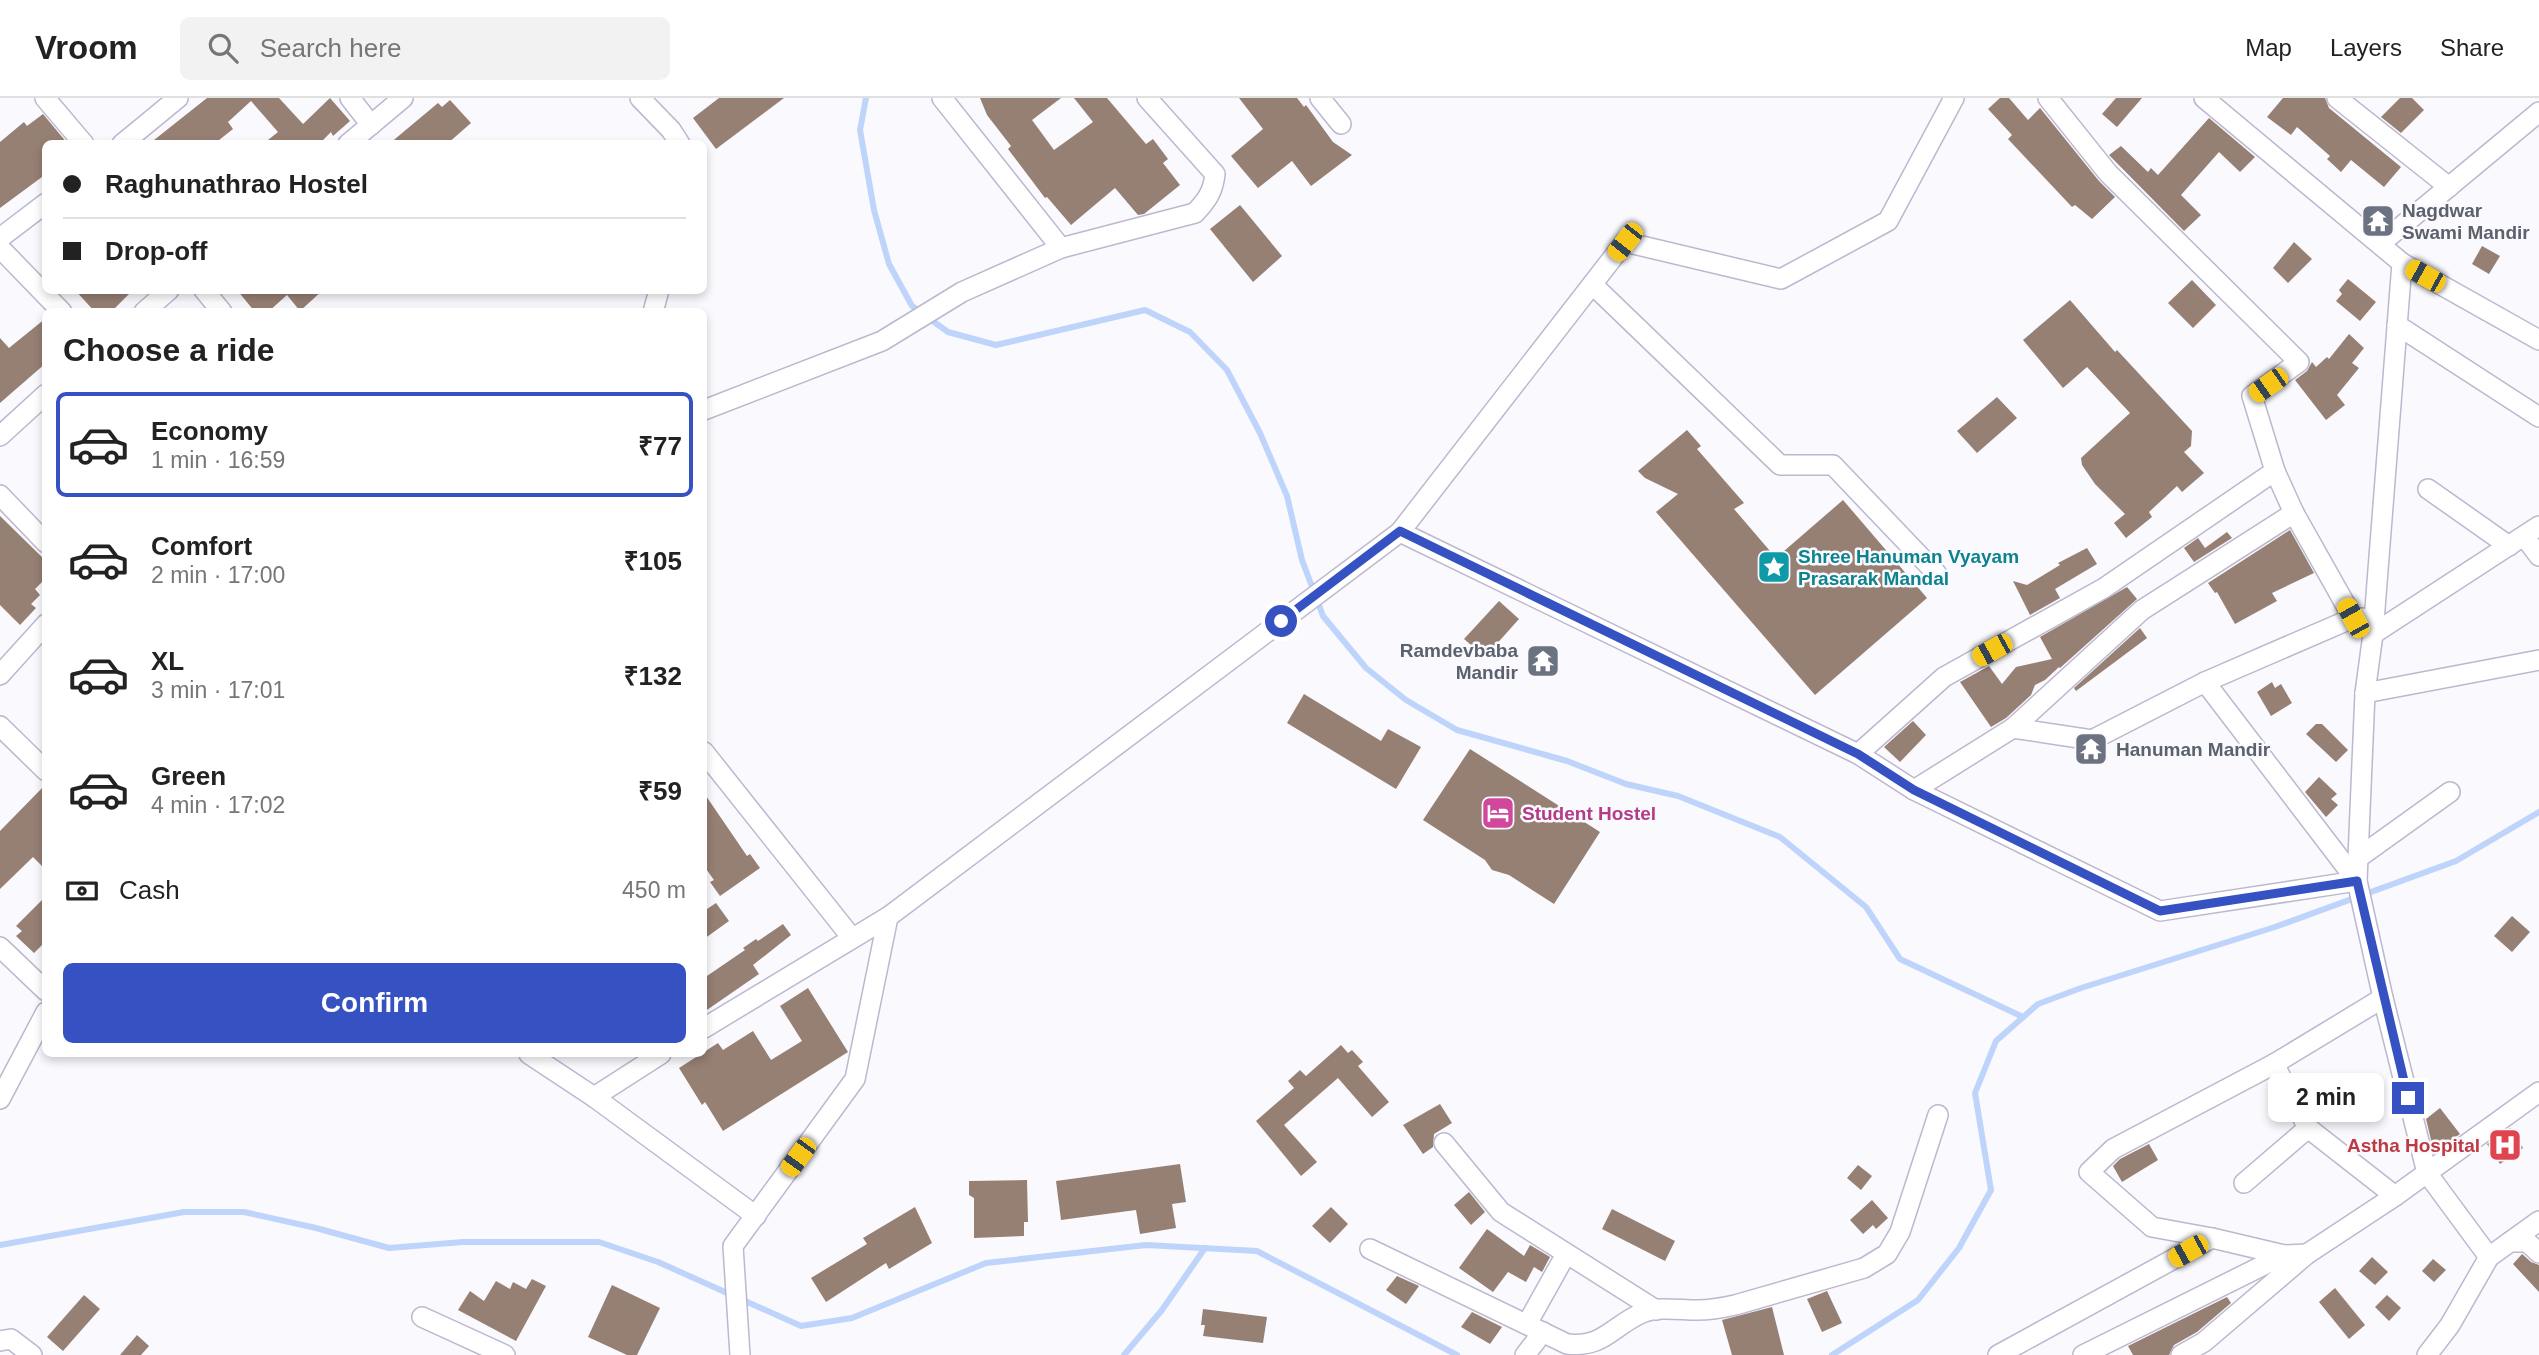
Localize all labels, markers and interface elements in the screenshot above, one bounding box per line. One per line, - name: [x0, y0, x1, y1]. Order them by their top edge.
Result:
- search box: [180, 17, 670, 80]
- text: Vroom: [35, 29, 138, 66]
- icon: search: [204, 29, 242, 67]
- text: Search here: [260, 33, 401, 63]
- text: Map: [2245, 34, 2292, 61]
- text: Layers: [2330, 34, 2402, 61]
- text: Share: [2440, 34, 2504, 61]
- text: Raghunathrao Hostel: [105, 169, 368, 199]
- place label: Nagdwar Swami Mandir: [2402, 200, 2530, 243]
- temple icon: Nagdwar Swami Mandir: [2359, 202, 2397, 240]
- car: [1604, 219, 1647, 265]
- text: Drop-off: [105, 236, 208, 266]
- car: [2402, 257, 2449, 295]
- text: Choose a ride: [63, 332, 275, 368]
- car: [2245, 364, 2292, 406]
- icon: car: [67, 413, 130, 476]
- text: Economy: [151, 416, 268, 446]
- text: ₹77: [638, 431, 682, 461]
- text: 1 min · 16:59: [151, 447, 285, 473]
- icon: car: [67, 528, 130, 591]
- text: Comfort: [151, 531, 252, 561]
- text: ₹105: [624, 546, 682, 576]
- place label: Shree Hanuman Vyayam Prasarak Mandal: [1798, 546, 2019, 589]
- place icon: Shree Hanuman Vyayam Prasarak Mandal: [1755, 548, 1793, 586]
- text: 2 min · 17:00: [151, 562, 285, 588]
- car: [2334, 595, 2373, 641]
- route start: [1265, 605, 1297, 637]
- car: [1969, 631, 2016, 669]
- place label: Ramdevbaba Mandir: [1400, 640, 1519, 683]
- temple icon: Ramdevbaba Mandir: [1524, 642, 1562, 680]
- icon: car: [67, 643, 130, 706]
- text: XL: [151, 646, 184, 676]
- text: ₹132: [624, 661, 682, 691]
- text: 3 min · 17:01: [151, 677, 285, 703]
- temple icon: Hanuman Mandir: [2072, 730, 2110, 768]
- place label: Hanuman Mandir: [2116, 739, 2271, 760]
- icon: car: [67, 758, 130, 821]
- text: Green: [151, 761, 226, 791]
- text: ₹59: [638, 776, 682, 806]
- text: 4 min · 17:02: [151, 792, 285, 818]
- hotel icon: Student Hostel: [1479, 794, 1517, 832]
- place label: Student Hostel: [1522, 803, 1656, 824]
- icon: cash: [63, 872, 101, 910]
- text: Cash: [119, 875, 180, 905]
- text: 450 m: [622, 877, 686, 903]
- button: Confirm: [63, 963, 686, 1043]
- callout: 2 min: [2268, 1074, 2384, 1122]
- route end: [2392, 1082, 2424, 1114]
- text: 2 min: [2296, 1084, 2356, 1110]
- hospital icon: Astha Hospital: [2486, 1126, 2524, 1164]
- car: [778, 1134, 819, 1180]
- place label: Astha Hospital: [2347, 1135, 2480, 1156]
- car: [2165, 1232, 2212, 1270]

